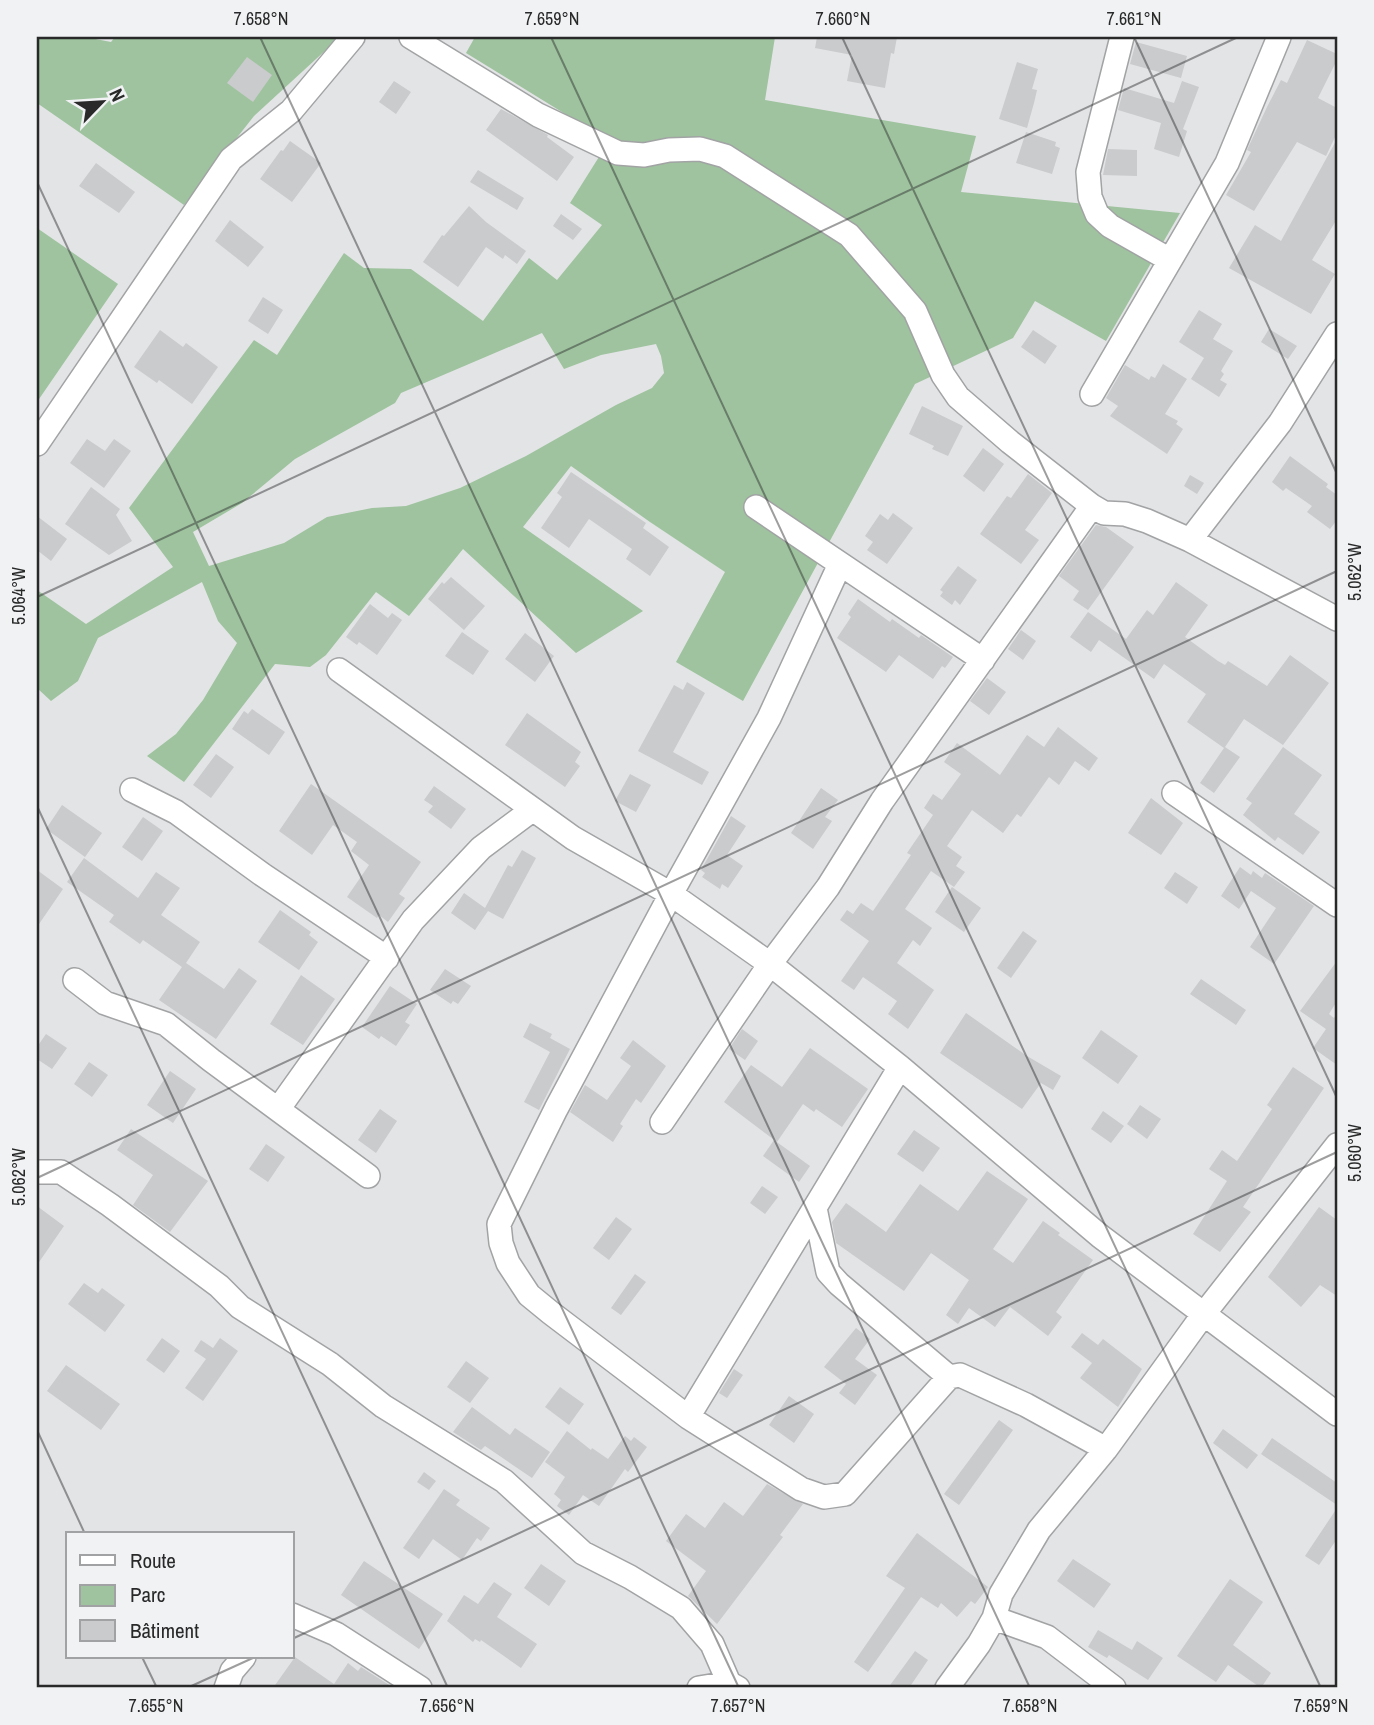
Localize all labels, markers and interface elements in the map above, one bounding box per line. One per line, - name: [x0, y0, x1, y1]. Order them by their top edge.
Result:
- text: 7.658°N: [234, 6, 288, 31]
- text: 7.659°N: [525, 6, 579, 31]
- text: 7.660°N: [816, 6, 870, 31]
- text: 7.661°N: [1107, 6, 1161, 31]
- north arrow: [66, 66, 136, 136]
- text: N: [103, 84, 132, 105]
- text: 5.062°W: [1342, 543, 1367, 601]
- text: 5.064°W: [6, 567, 31, 625]
- text: 5.060°W: [1342, 1124, 1367, 1182]
- text: 5.062°W: [6, 1148, 31, 1206]
- legend: [66, 1532, 294, 1658]
- text: Route: [130, 1546, 176, 1575]
- text: Parc: [130, 1580, 165, 1609]
- text: Bâtiment: [130, 1616, 199, 1645]
- text: 7.655°N: [129, 1693, 183, 1718]
- text: 7.656°N: [420, 1693, 474, 1718]
- text: 7.657°N: [711, 1693, 765, 1718]
- text: 7.658°N: [1003, 1693, 1057, 1718]
- text: 7.659°N: [1294, 1693, 1348, 1718]

